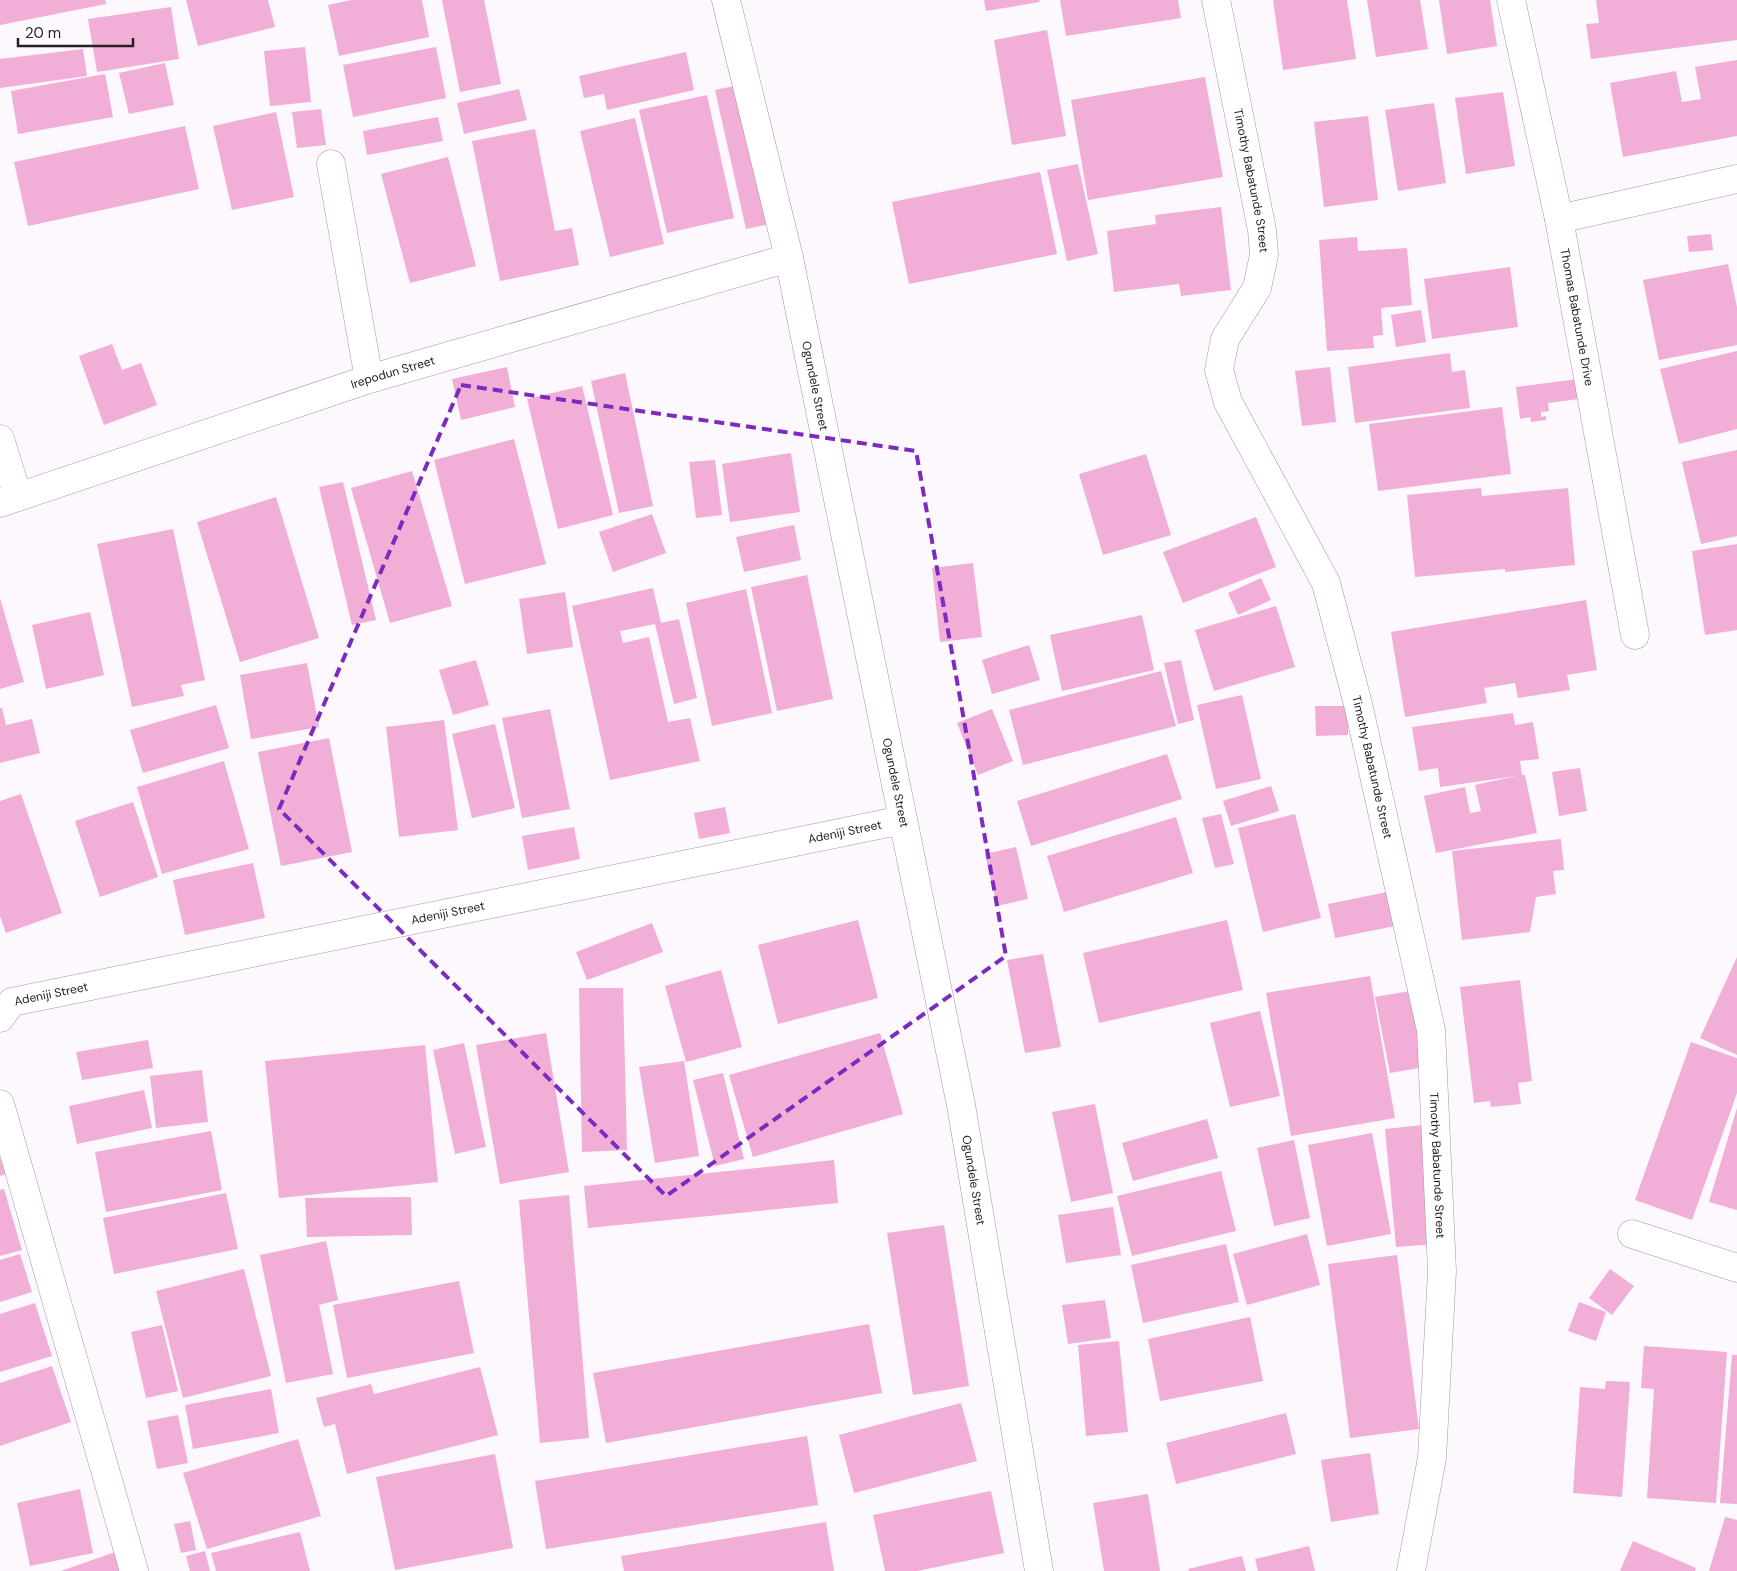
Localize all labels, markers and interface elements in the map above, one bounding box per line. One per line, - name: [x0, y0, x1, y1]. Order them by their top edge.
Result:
- scale bar: [18, 15, 132, 47]
- text: 20 m: [25, 23, 61, 43]
- street label: Timothy Babatunde Street: [1230, 107, 1272, 253]
- street label: Thomas Babatunde Drive: [1557, 247, 1597, 387]
- street label: Ogundele Street: [798, 340, 832, 432]
- street label: Irepodun Street: [349, 352, 437, 393]
- street label: Timothy Babatunde Street: [1348, 694, 1396, 840]
- street label: Ogundele Street: [879, 737, 912, 829]
- street label: Adeniji Street: [807, 816, 883, 847]
- street label: Adeniji Street: [410, 898, 487, 928]
- street label: Adeniji Street: [13, 979, 90, 1009]
- street label: Timothy Babatunde Street: [1426, 1092, 1449, 1239]
- street label: Ogundele Street: [958, 1134, 989, 1227]

